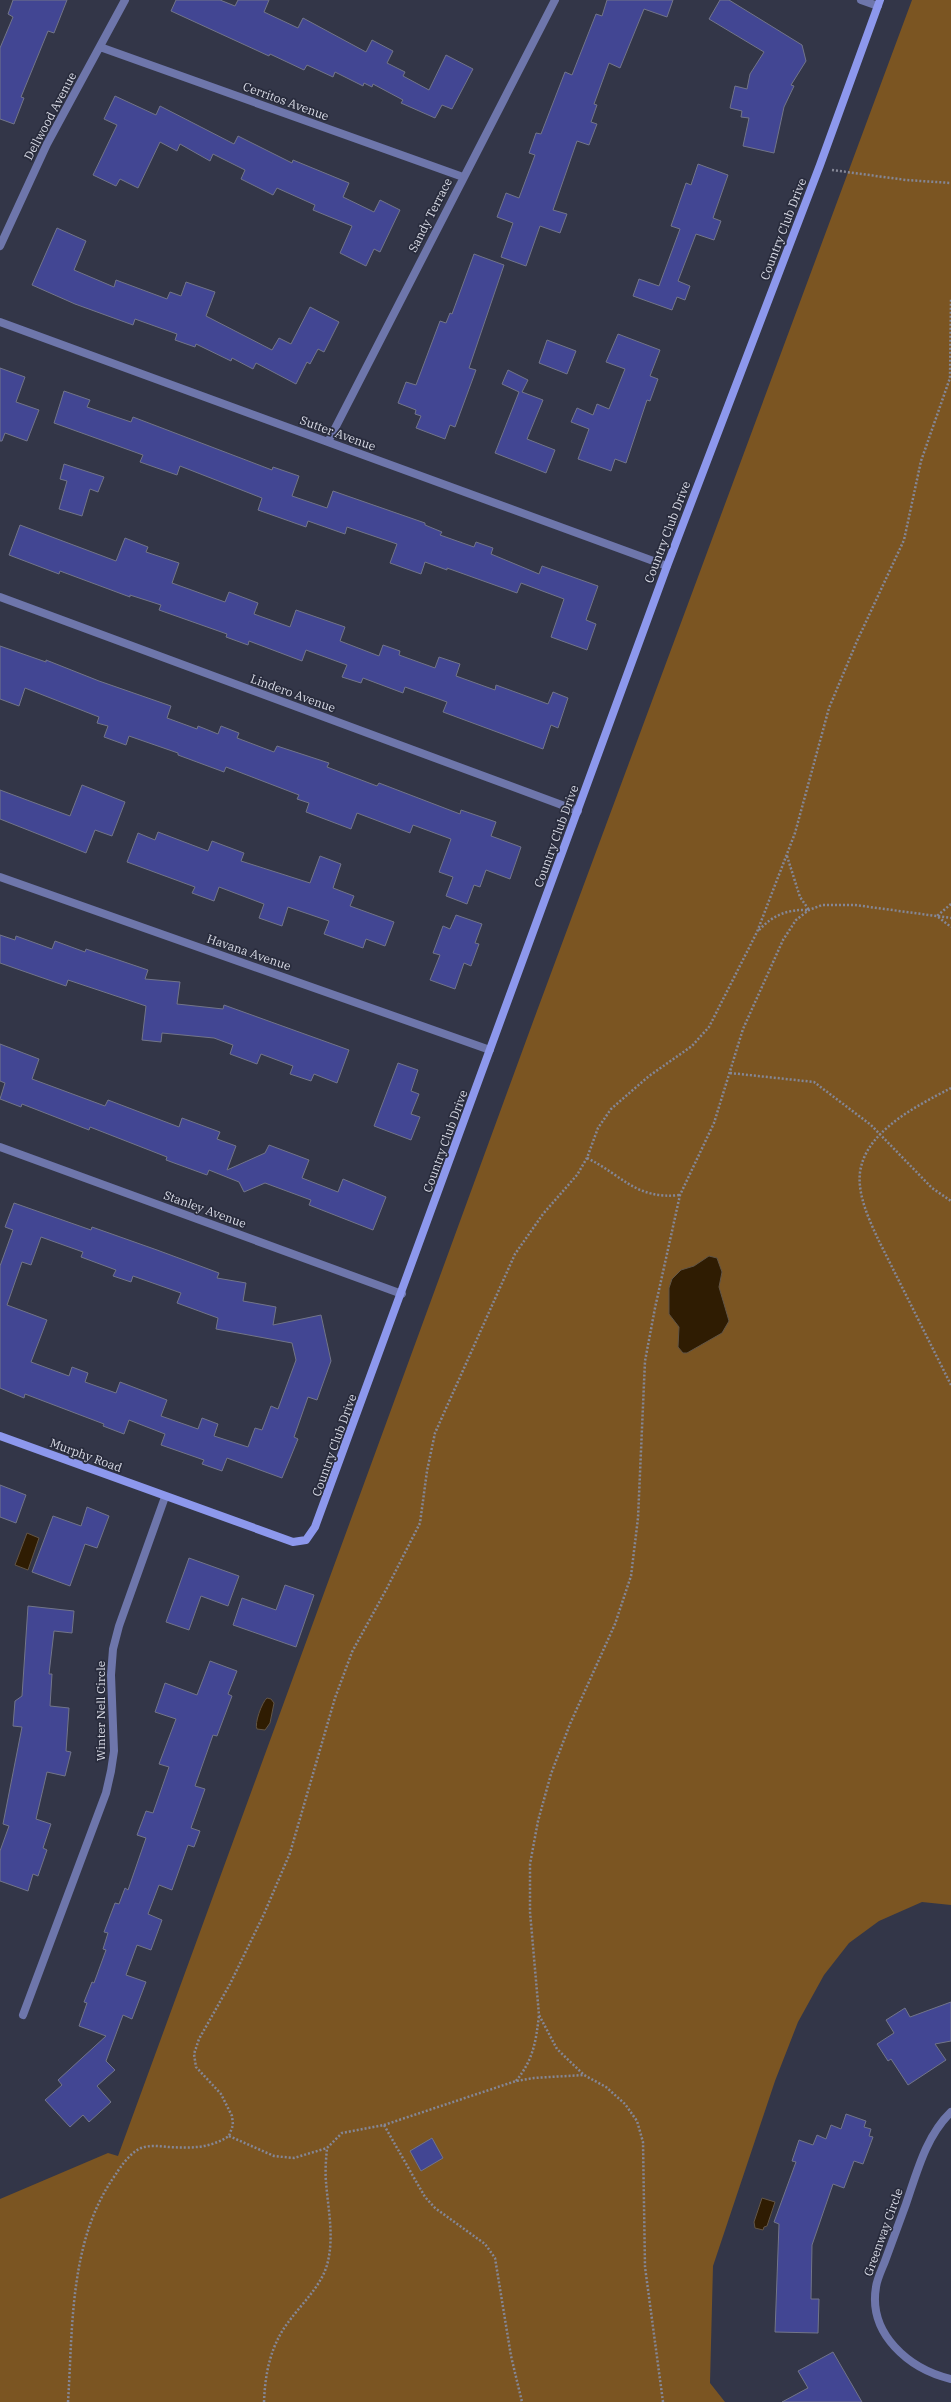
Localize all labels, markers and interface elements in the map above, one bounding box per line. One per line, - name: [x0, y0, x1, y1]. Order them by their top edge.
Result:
- street label: Dellwood Avenue: [21, 69, 79, 163]
- street label: Cerritos Avenue: [241, 79, 331, 123]
- street label: Sandy Terrace: [405, 175, 455, 255]
- street label: Country Club Drive: [757, 176, 809, 282]
- street label: Sutter Avenue: [298, 412, 378, 454]
- street label: Country Club Drive: [641, 479, 693, 585]
- street label: Lindero Avenue: [248, 671, 338, 715]
- street label: Country Club Drive: [531, 783, 581, 889]
- street label: Havana Avenue: [205, 931, 293, 973]
- street label: Country Club Drive: [420, 1088, 470, 1194]
- street label: Stanley Avenue: [162, 1187, 248, 1231]
- street label: Country Club Drive: [309, 1392, 359, 1498]
- street label: Murphy Road: [48, 1435, 124, 1475]
- street label: Winter Nell Circle: [93, 1661, 108, 1761]
- street label: Greenway Circle: [860, 2186, 906, 2278]

